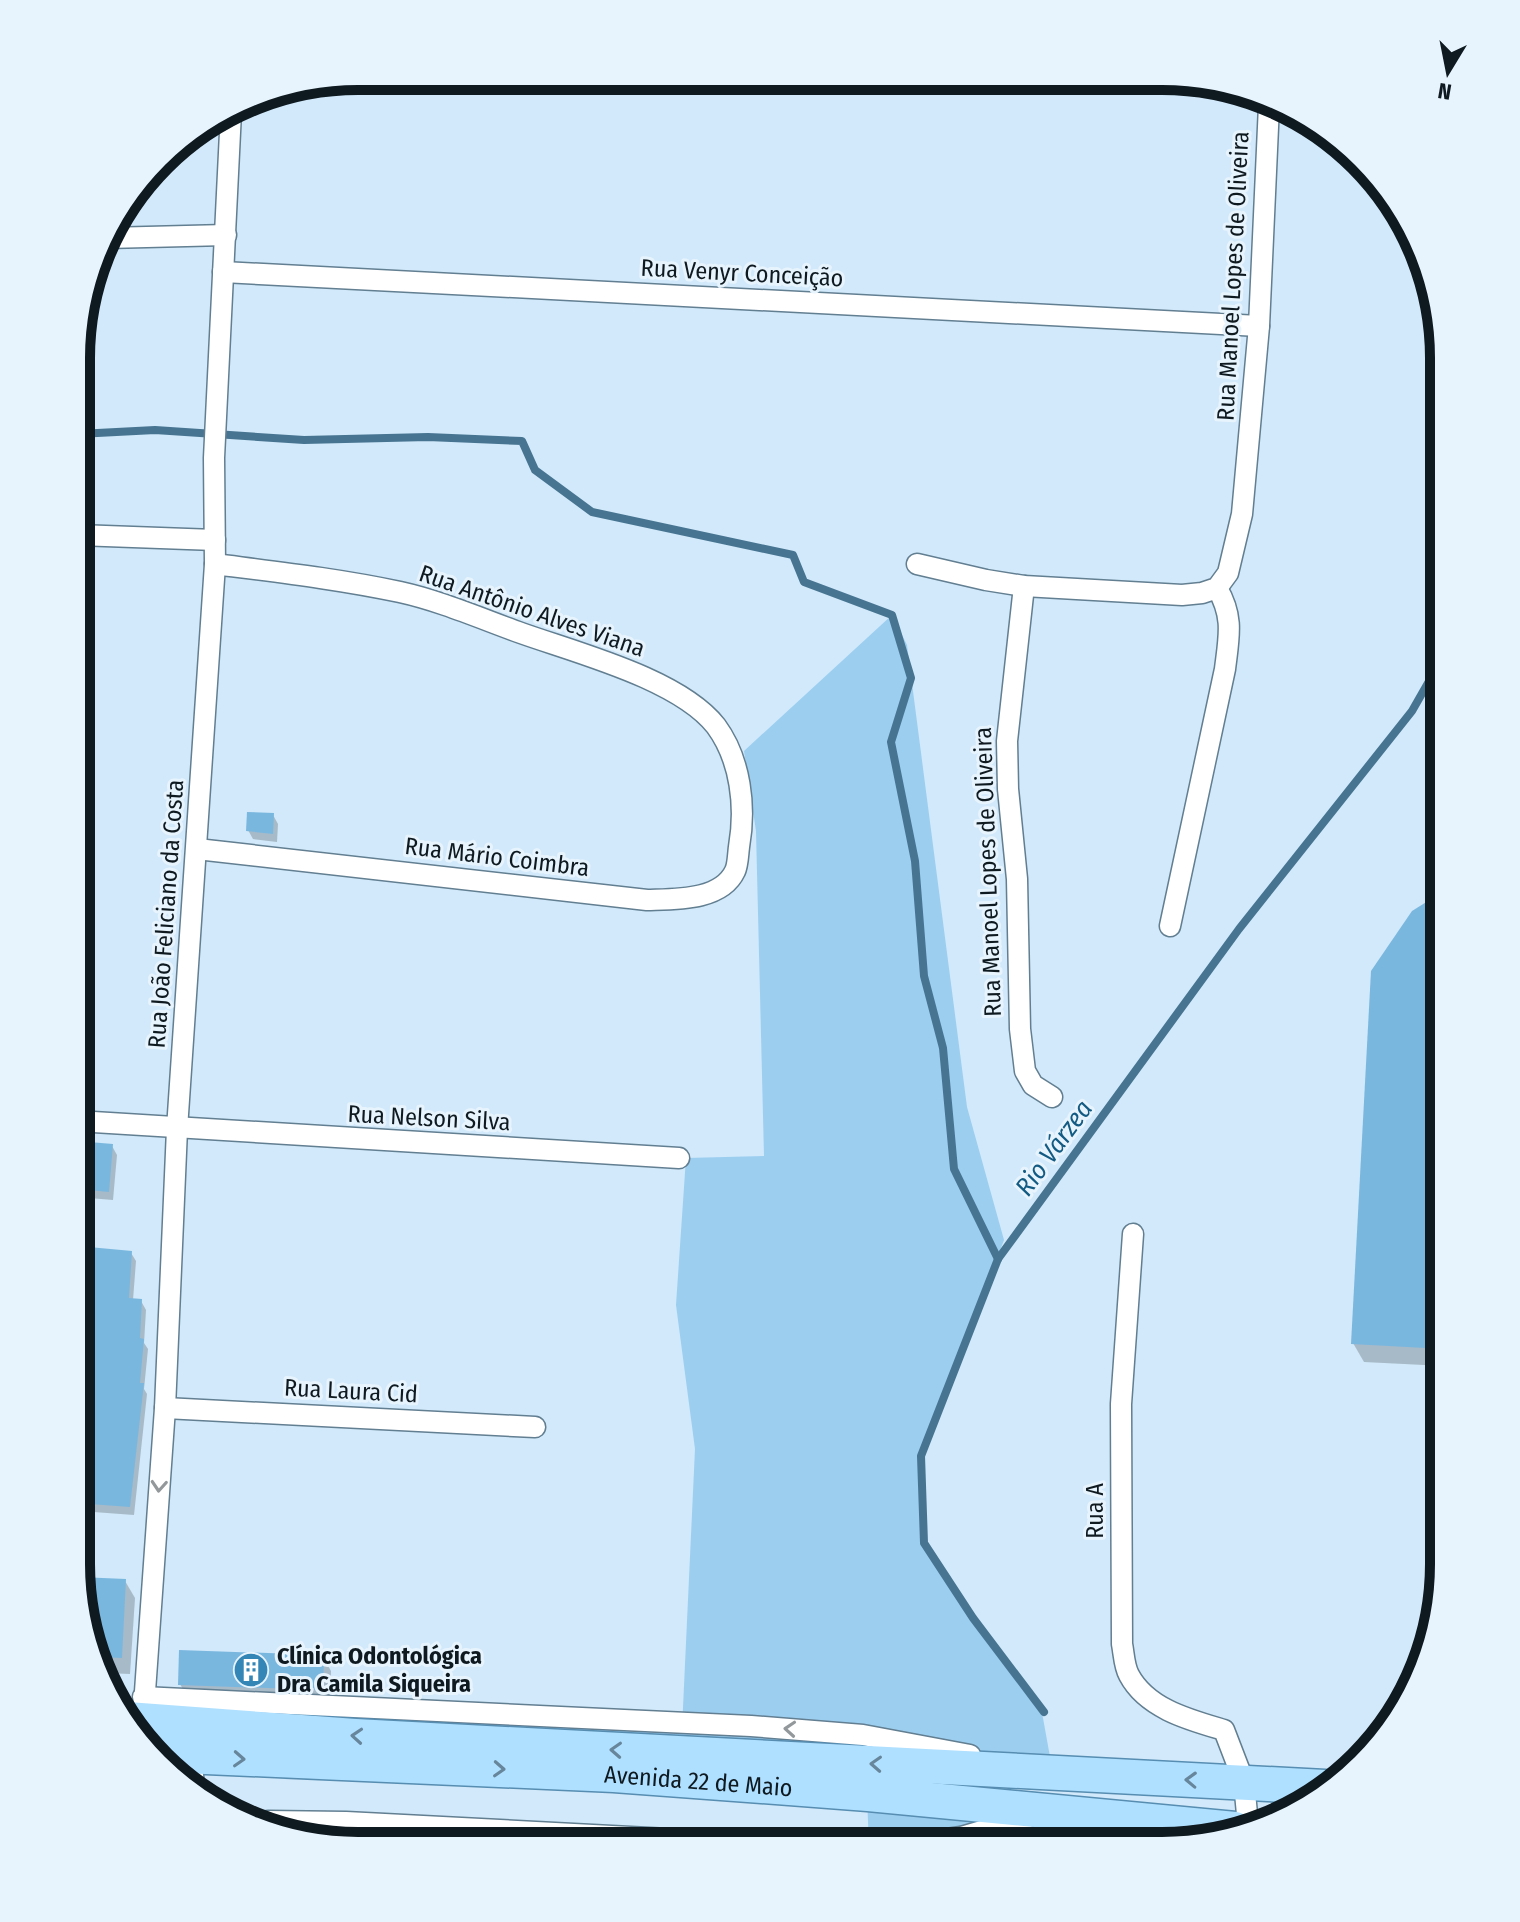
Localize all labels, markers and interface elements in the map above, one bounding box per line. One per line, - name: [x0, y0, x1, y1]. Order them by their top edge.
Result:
- north arrow: [1408, 32, 1488, 112]
- text: N: [1436, 77, 1453, 106]
- street label: Rua Manoel Lopes de Oliveira: [1211, 131, 1255, 421]
- street label: Rua Venyr Conceição: [640, 254, 844, 292]
- street label: Rua Antônio Alves Viana: [415, 559, 649, 663]
- street label: Rua Manoel Lopes de Oliveira: [969, 727, 1007, 1017]
- street label: Rua João Feliciano da Costa: [143, 779, 189, 1049]
- street label: Rua Mário Coimbra: [403, 832, 591, 882]
- water label: Rio Várzea: [1009, 1094, 1099, 1202]
- street label: Rua Nelson Silva: [347, 1100, 511, 1136]
- street label: Rua Laura Cid: [283, 1374, 419, 1408]
- one-way arrow: [151, 1480, 168, 1493]
- street label: Rua A: [1081, 1483, 1109, 1539]
- place label: Clínica Odontológica Dra Camila Siqueira: [277, 1642, 482, 1698]
- building icon: Clínica Odontológica Dra Camila Siqueira: [232, 1651, 270, 1689]
- one-way arrow: [783, 1721, 796, 1738]
- one-way arrow: [350, 1728, 363, 1745]
- one-way arrow: [609, 1742, 622, 1759]
- one-way arrow: [233, 1750, 246, 1767]
- one-way arrow: [869, 1756, 882, 1773]
- one-way arrow: [493, 1761, 506, 1778]
- street label: Avenida 22 de Maio: [604, 1761, 794, 1802]
- one-way arrow: [1184, 1772, 1197, 1789]

